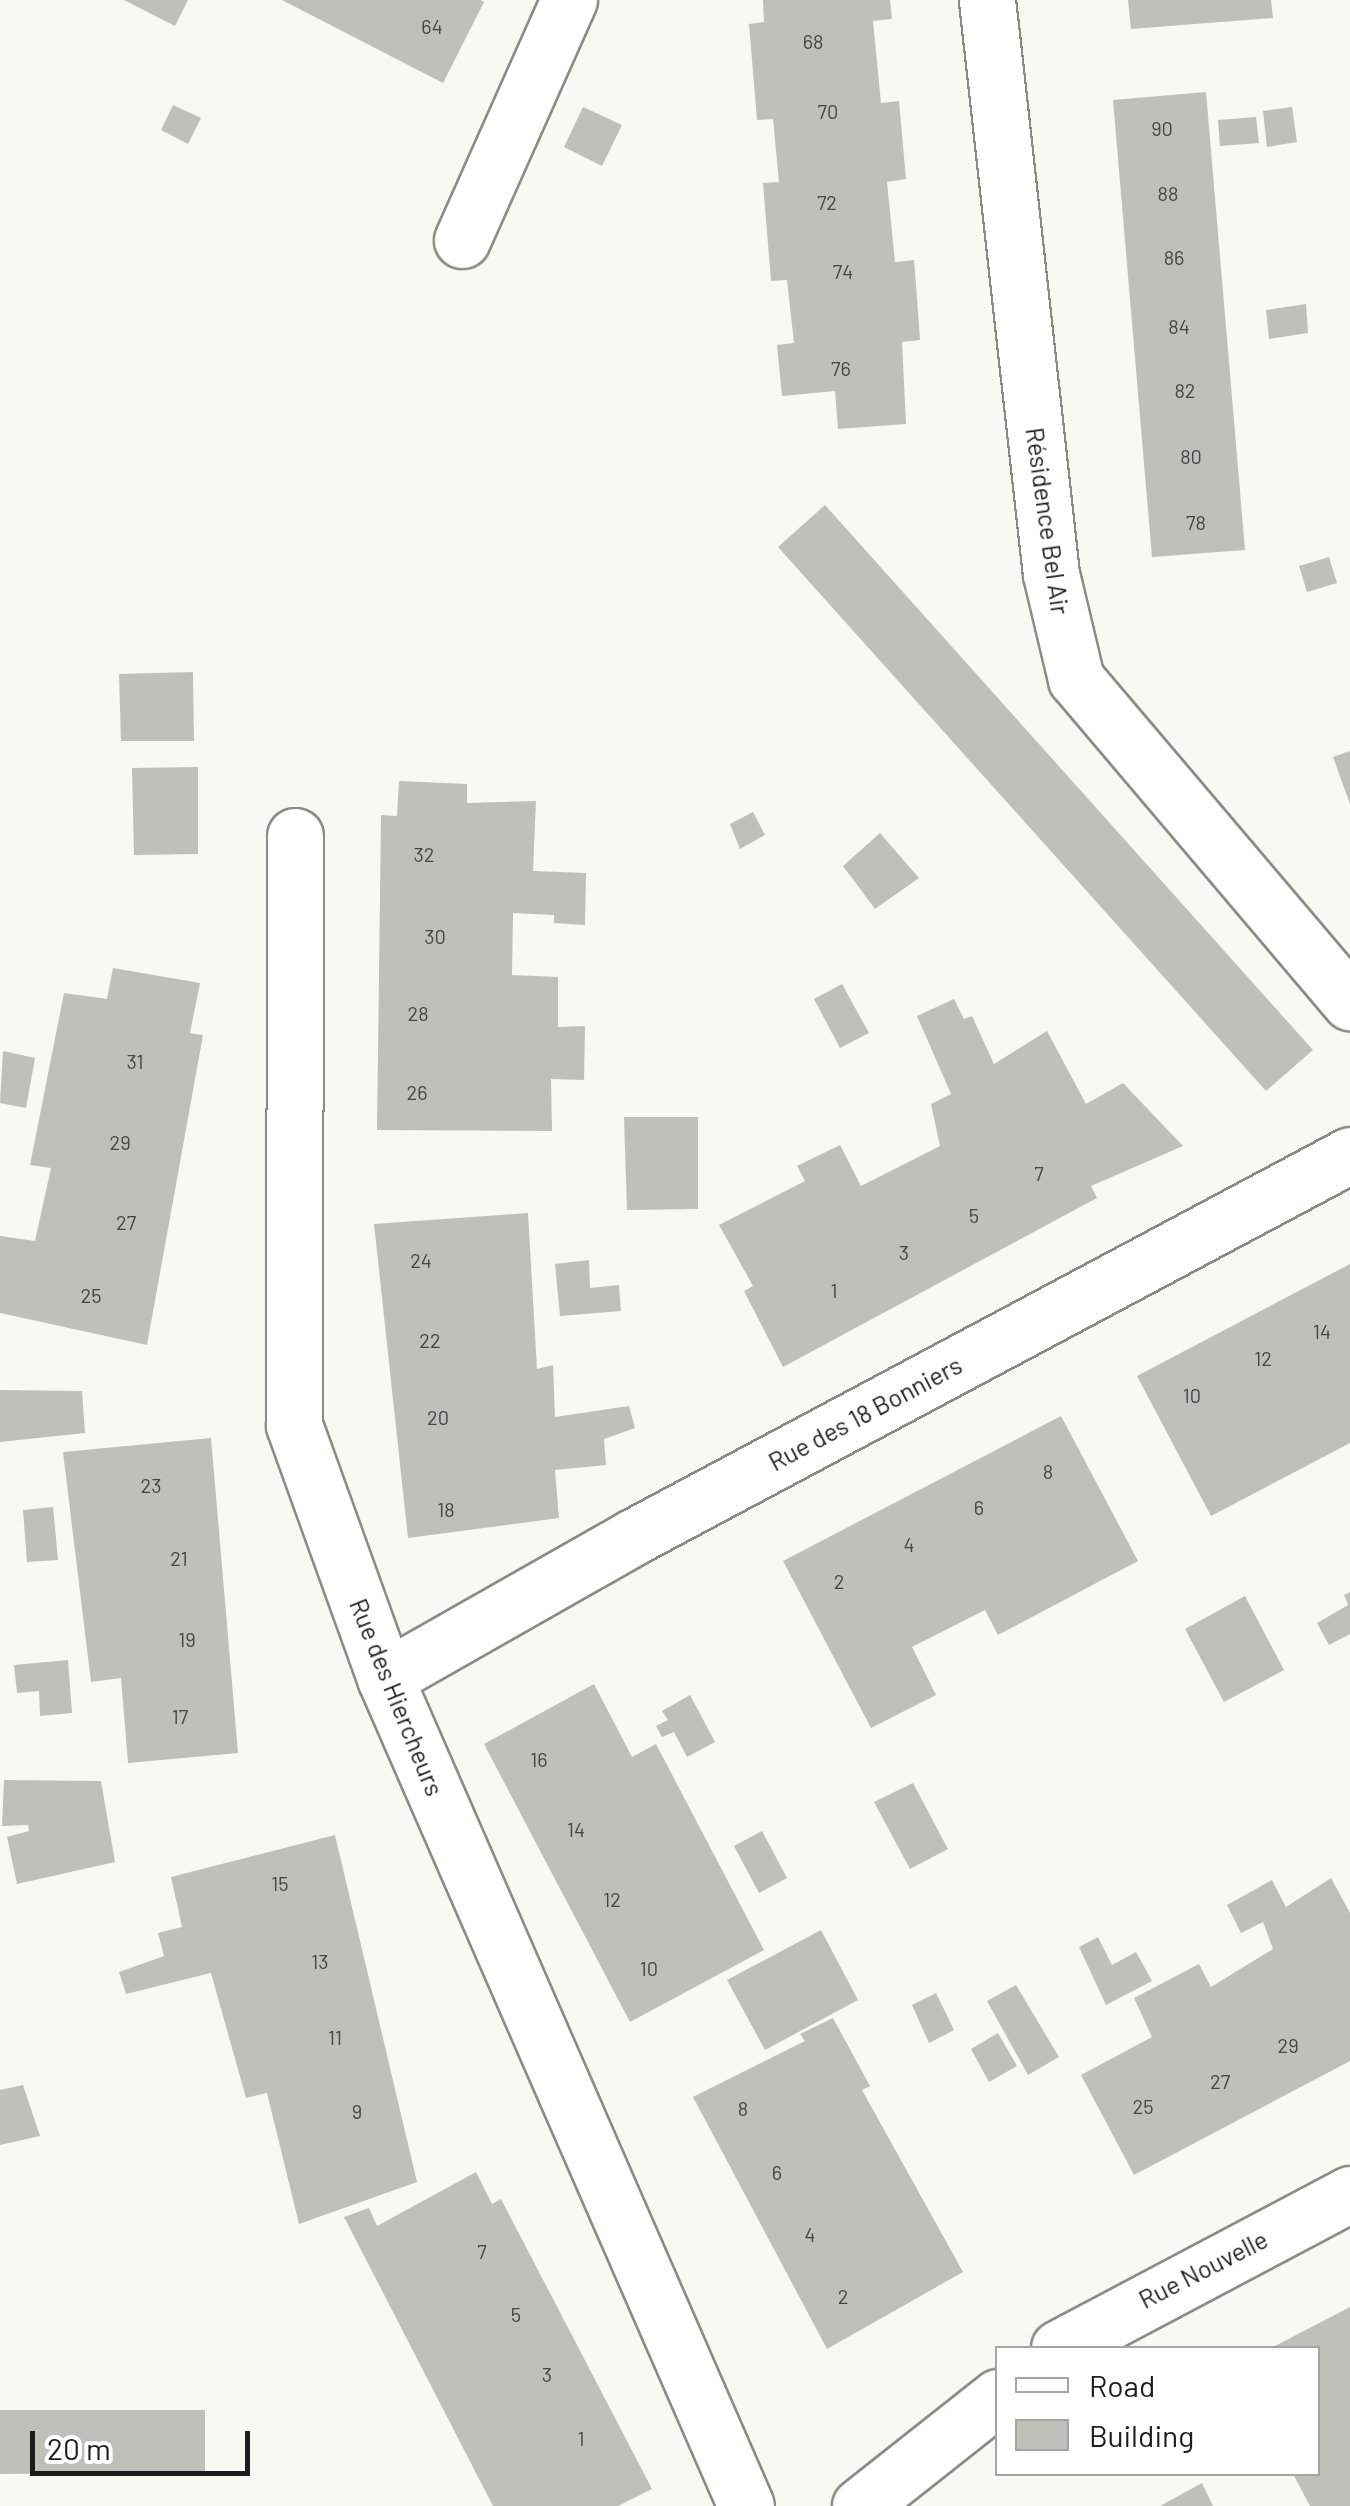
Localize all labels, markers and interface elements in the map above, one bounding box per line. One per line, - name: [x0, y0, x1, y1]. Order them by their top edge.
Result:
- house number: 64: [421, 14, 443, 38]
- house number: 68: [803, 29, 823, 53]
- house number: 70: [818, 99, 838, 123]
- house number: 90: [1151, 116, 1173, 140]
- house number: 88: [1158, 181, 1178, 205]
- house number: 72: [817, 190, 837, 214]
- house number: 86: [1164, 245, 1184, 269]
- house number: 74: [833, 259, 853, 283]
- house number: 84: [1168, 314, 1190, 338]
- house number: 76: [831, 356, 851, 380]
- house number: 82: [1174, 378, 1196, 402]
- street label: Résidence Bel Air: [1020, 426, 1076, 616]
- house number: 80: [1180, 444, 1202, 468]
- house number: 78: [1186, 510, 1206, 534]
- house number: 32: [413, 842, 435, 866]
- house number: 30: [424, 924, 446, 948]
- house number: 28: [407, 1001, 429, 1025]
- house number: 31: [126, 1049, 144, 1073]
- house number: 26: [406, 1080, 428, 1104]
- house number: 29: [109, 1130, 131, 1154]
- house number: 7: [1034, 1161, 1044, 1185]
- house number: 5: [969, 1203, 979, 1227]
- house number: 27: [116, 1210, 136, 1234]
- house number: 3: [899, 1240, 909, 1264]
- house number: 24: [410, 1248, 432, 1272]
- house number: 1: [831, 1278, 837, 1302]
- house number: 25: [81, 1283, 101, 1307]
- house number: 14: [1313, 1319, 1331, 1343]
- house number: 22: [419, 1328, 441, 1352]
- house number: 12: [1254, 1346, 1272, 1370]
- street label: Rue des 18 Bonniers: [763, 1349, 967, 1477]
- house number: 10: [1183, 1383, 1201, 1407]
- house number: 20: [427, 1405, 449, 1429]
- house number: 8: [1043, 1459, 1053, 1483]
- house number: 23: [141, 1473, 161, 1497]
- house number: 6: [974, 1495, 984, 1519]
- house number: 18: [437, 1497, 455, 1521]
- house number: 4: [903, 1532, 915, 1556]
- house number: 21: [170, 1546, 188, 1570]
- house number: 2: [834, 1569, 844, 1593]
- street label: Rue des Hiercheurs: [344, 1594, 450, 1800]
- house number: 19: [178, 1627, 196, 1651]
- house number: 17: [172, 1704, 188, 1728]
- house number: 16: [530, 1747, 548, 1771]
- house number: 14: [567, 1817, 585, 1841]
- house number: 15: [271, 1871, 289, 1895]
- house number: 12: [603, 1887, 621, 1911]
- house number: 13: [311, 1949, 329, 1973]
- house number: 10: [640, 1956, 658, 1980]
- house number: 11: [328, 2025, 342, 2049]
- house number: 29: [1277, 2033, 1299, 2057]
- house number: 27: [1210, 2069, 1230, 2093]
- house number: 25: [1133, 2094, 1153, 2118]
- house number: 8: [738, 2096, 748, 2120]
- house number: 9: [352, 2099, 362, 2123]
- house number: 6: [772, 2160, 782, 2184]
- house number: 4: [804, 2222, 816, 2246]
- street label: Rue Nouvelle: [1134, 2224, 1272, 2314]
- house number: 7: [477, 2239, 487, 2263]
- house number: 2: [838, 2284, 848, 2308]
- house number: 5: [511, 2302, 521, 2326]
- legend: [995, 2346, 1320, 2476]
- house number: 3: [542, 2362, 552, 2386]
- text: Road: [1089, 2367, 1155, 2403]
- scale bar: [35, 2411, 255, 2473]
- text: Building: [1089, 2417, 1194, 2453]
- house number: 1: [578, 2426, 584, 2450]
- text: 20 m: [47, 2430, 111, 2466]

